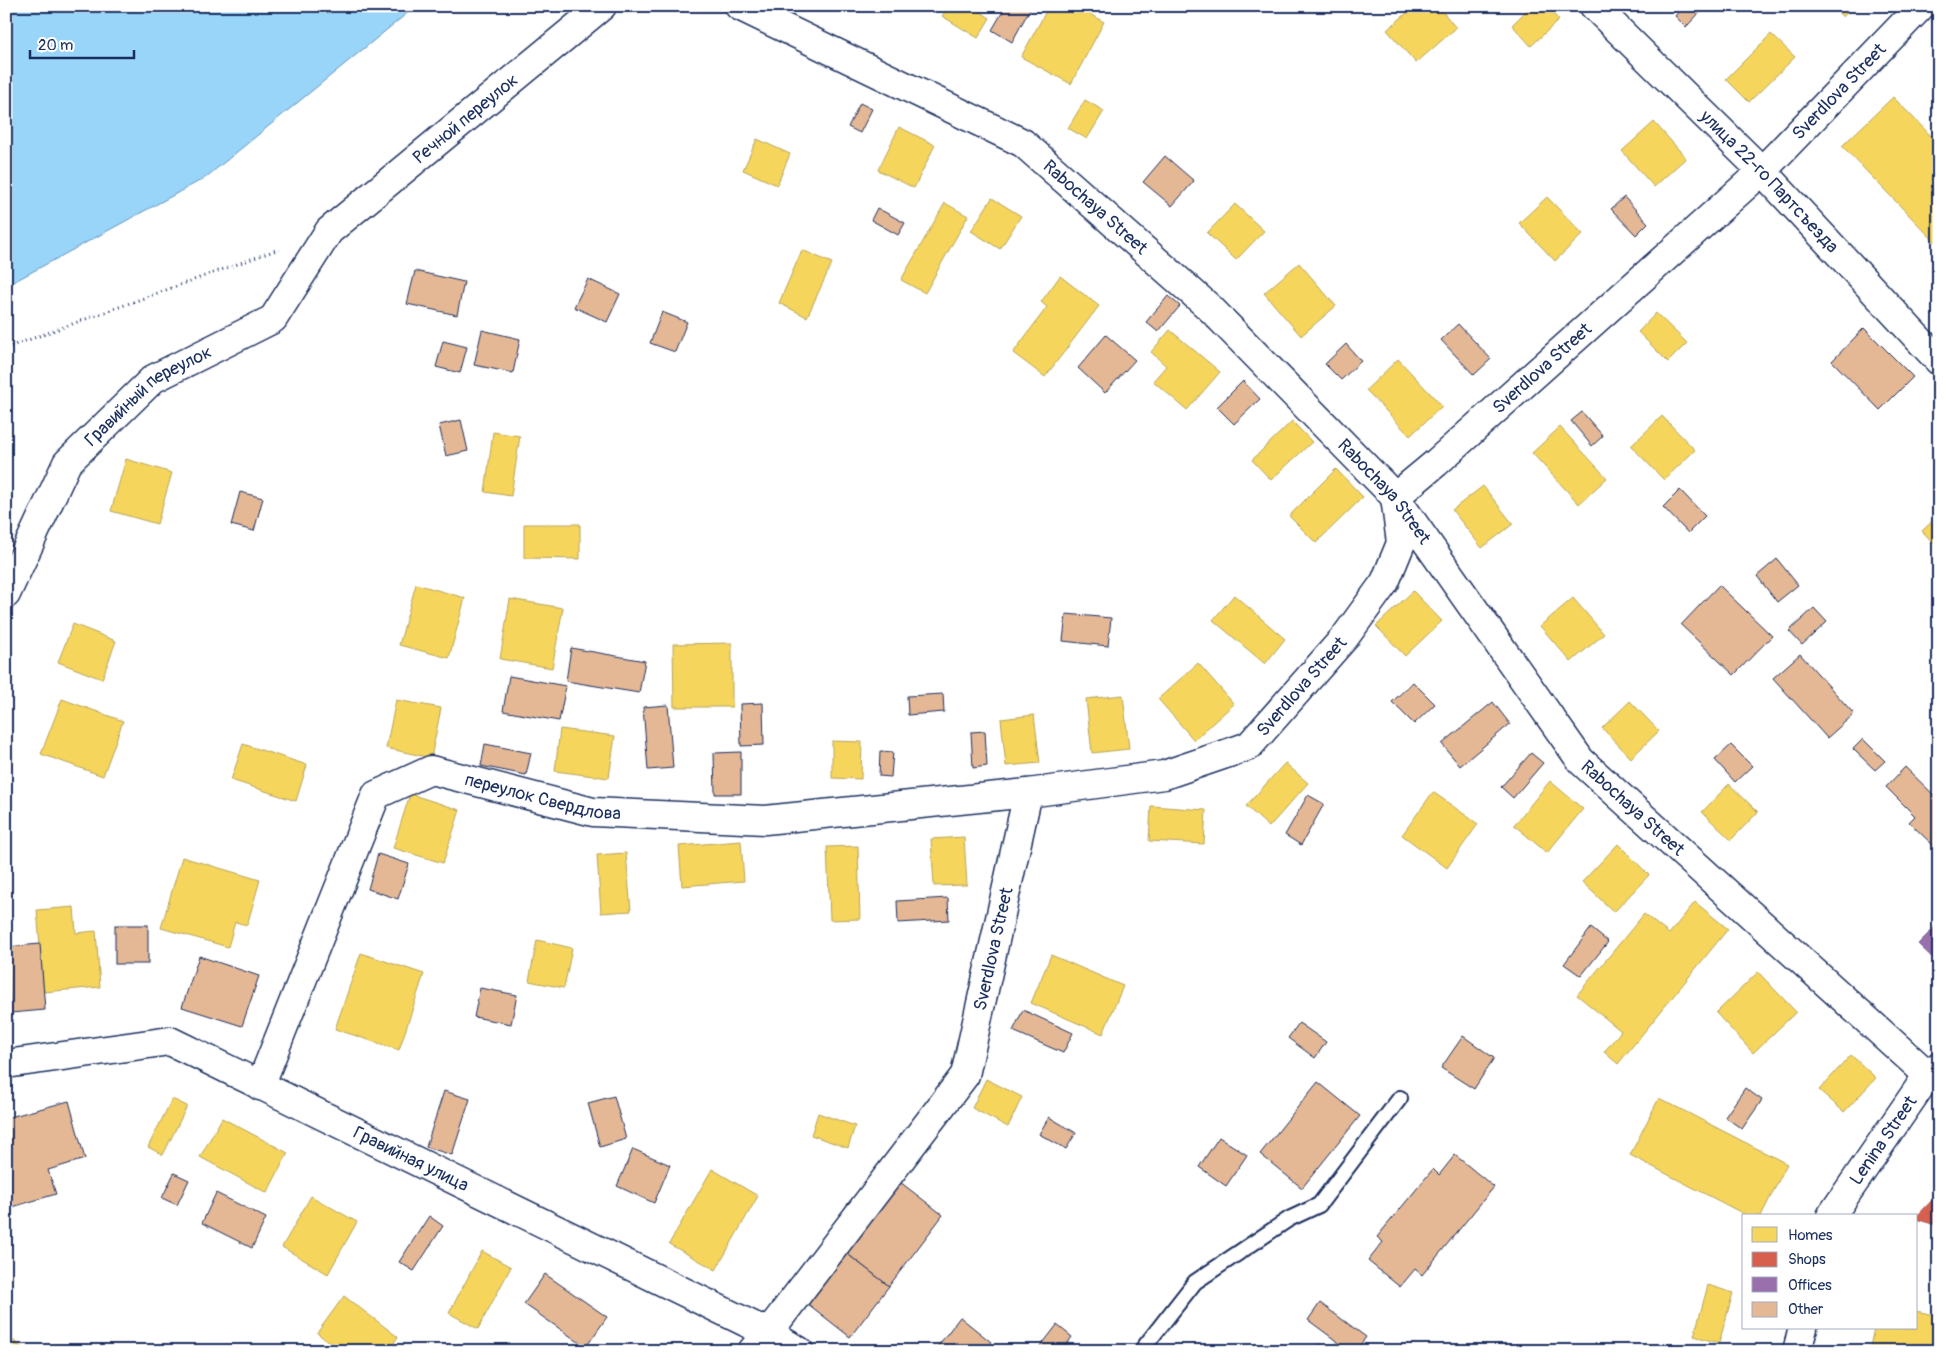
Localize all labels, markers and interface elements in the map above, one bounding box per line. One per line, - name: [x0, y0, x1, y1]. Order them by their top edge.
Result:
- scale bar: [30, 28, 134, 60]
- text: 20 m: [38, 36, 73, 55]
- street label: Sverdlova Street: [1787, 38, 1892, 145]
- street label: Речной переулок: [408, 69, 523, 169]
- street label: улица 22-го Партсъезда: [1694, 105, 1843, 258]
- street label: Rabochaya Street: [1038, 155, 1153, 260]
- street label: Sverdlova Street: [1488, 317, 1597, 419]
- street label: Гравийный переулок: [80, 340, 216, 452]
- street label: Rabochaya Street: [1332, 434, 1436, 549]
- street label: Sverdlova Street: [1252, 631, 1352, 742]
- street label: Rabochaya Street: [1576, 755, 1690, 862]
- street label: переулок Свердлова: [462, 768, 621, 825]
- street label: Sverdlova Street: [969, 884, 1019, 1013]
- street label: Lenina Street: [1845, 1091, 1923, 1190]
- street label: Гравийная улица: [349, 1121, 472, 1197]
- legend: [1742, 1214, 1918, 1330]
- text: Homes: [1788, 1226, 1833, 1245]
- text: Shops: [1788, 1250, 1826, 1269]
- text: Offices: [1788, 1276, 1832, 1295]
- text: Other: [1788, 1300, 1824, 1319]

